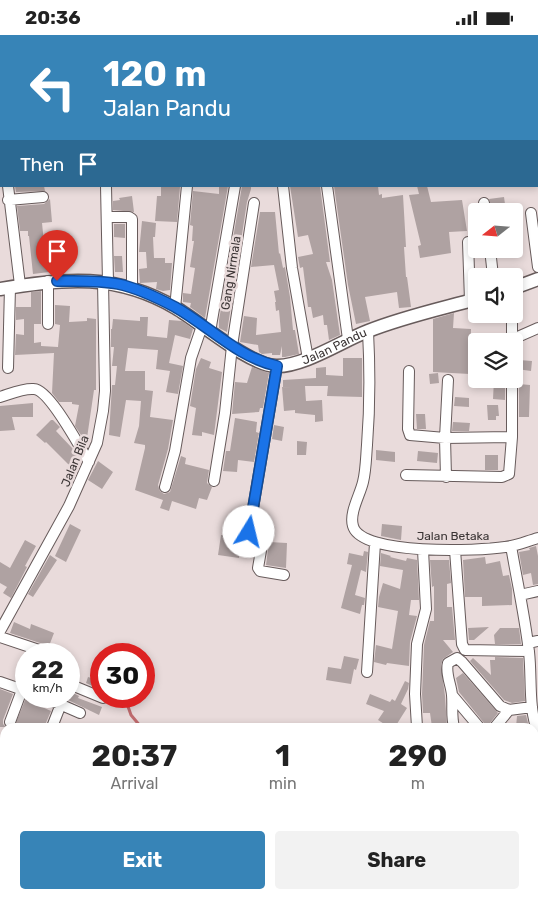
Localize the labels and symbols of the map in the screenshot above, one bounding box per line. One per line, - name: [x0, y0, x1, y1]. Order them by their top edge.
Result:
- north arrow: [468, 203, 522, 257]
- pin: [36, 230, 78, 281]
- street label: Gang Nirmala: [218, 235, 244, 311]
- street label: Jalan Pandu: [300, 325, 369, 368]
- street label: Jalan Bila: [58, 433, 92, 489]
- position arrow: [222, 505, 274, 557]
- street label: Jalan Betaka: [417, 529, 489, 543]
- speed limit sign: 30: [90, 643, 155, 708]

